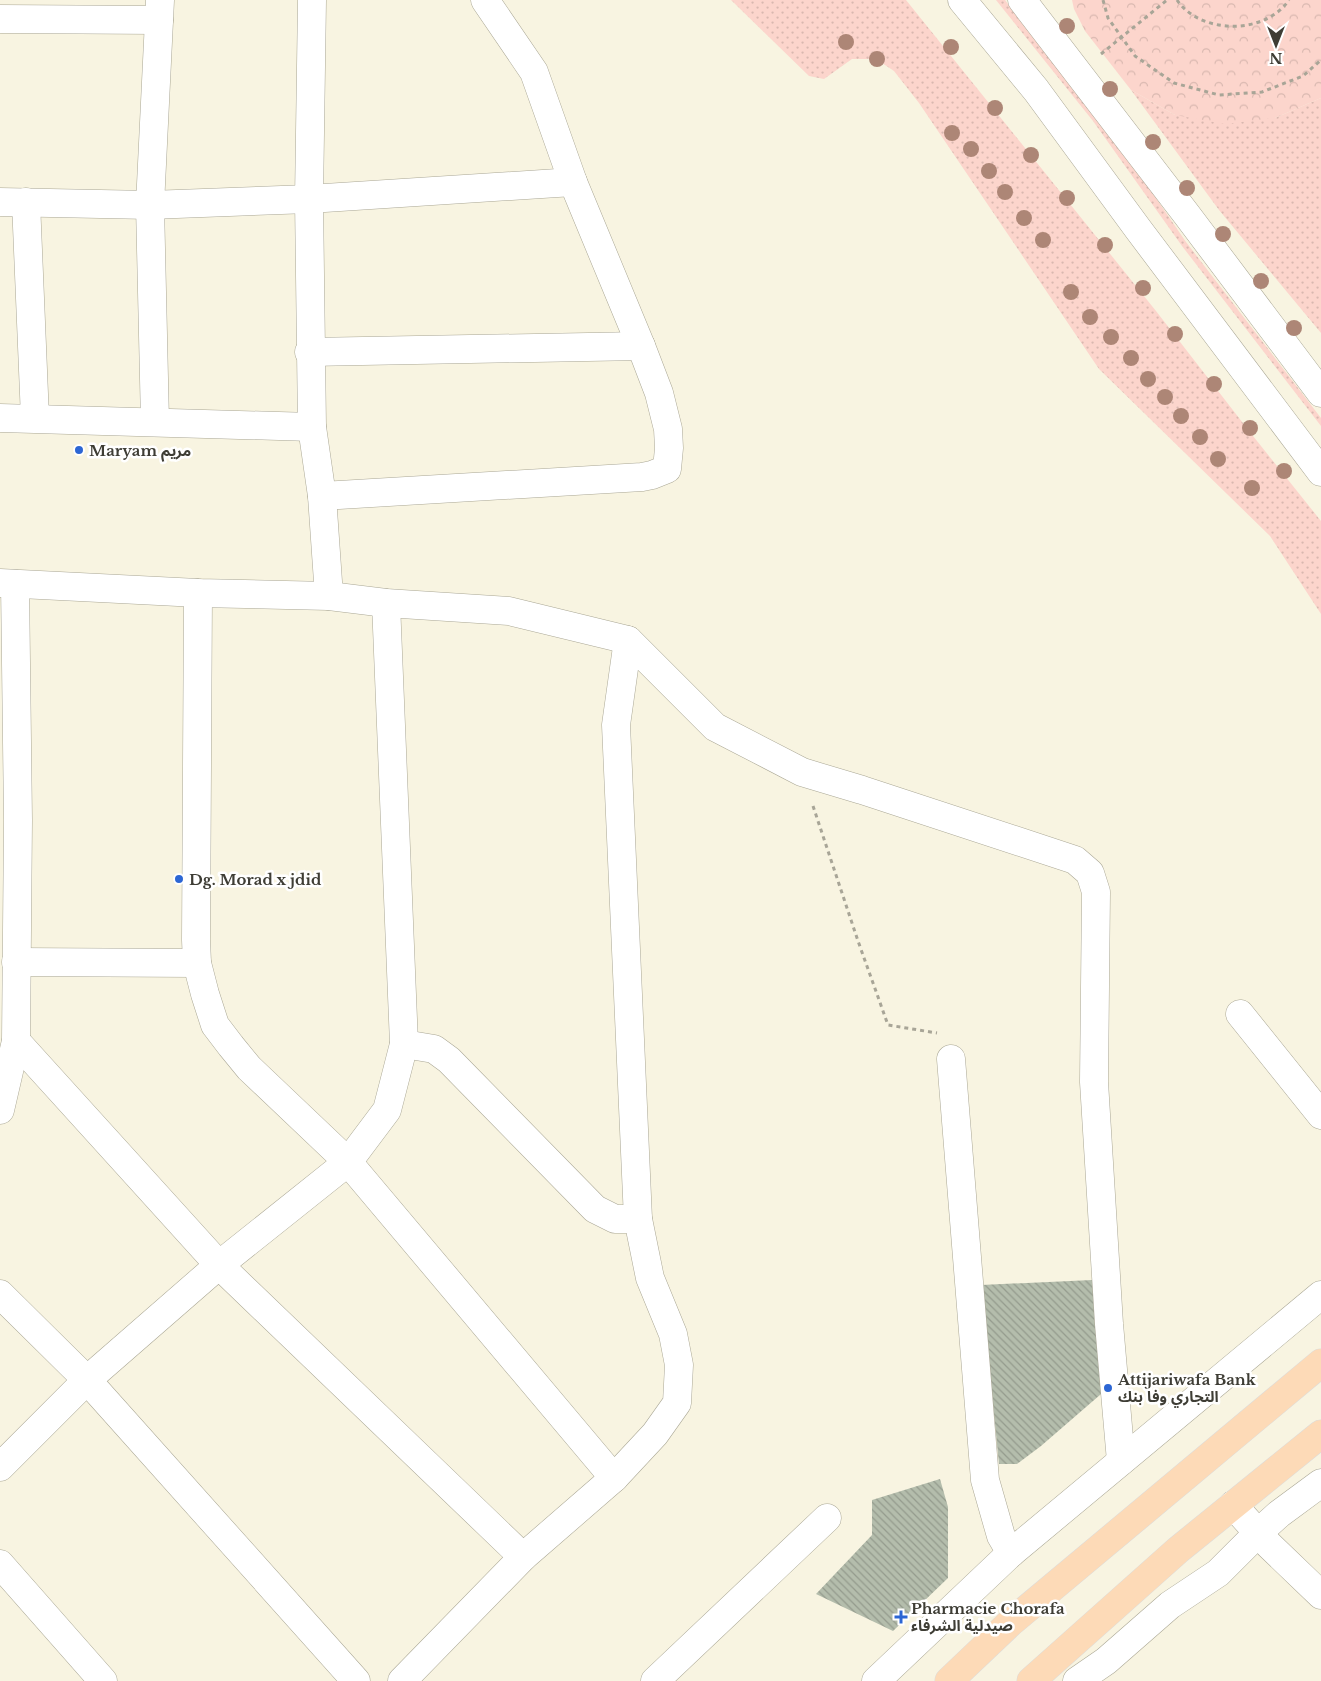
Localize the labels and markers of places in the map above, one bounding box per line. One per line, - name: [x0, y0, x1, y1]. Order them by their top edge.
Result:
- place label: Maryam مريم: [89, 441, 191, 462]
- marker: Maryam مريم: [73, 444, 85, 456]
- place label: Dg. Morad x jdid: [189, 870, 322, 889]
- marker: Dg. Morad x jdid: [173, 873, 185, 885]
- place label: Attijariwafa Bank التجاري وفا بنك: [1117, 1370, 1257, 1408]
- marker: Attijariwafa Bank التجاري وفا بنك: [1102, 1382, 1114, 1394]
- place label: Pharmacie Chorafa صيدلية الشرفاء: [911, 1599, 1065, 1635]
- marker: Pharmacie Chorafa صيدلية الشرفاء: [895, 1611, 907, 1623]

